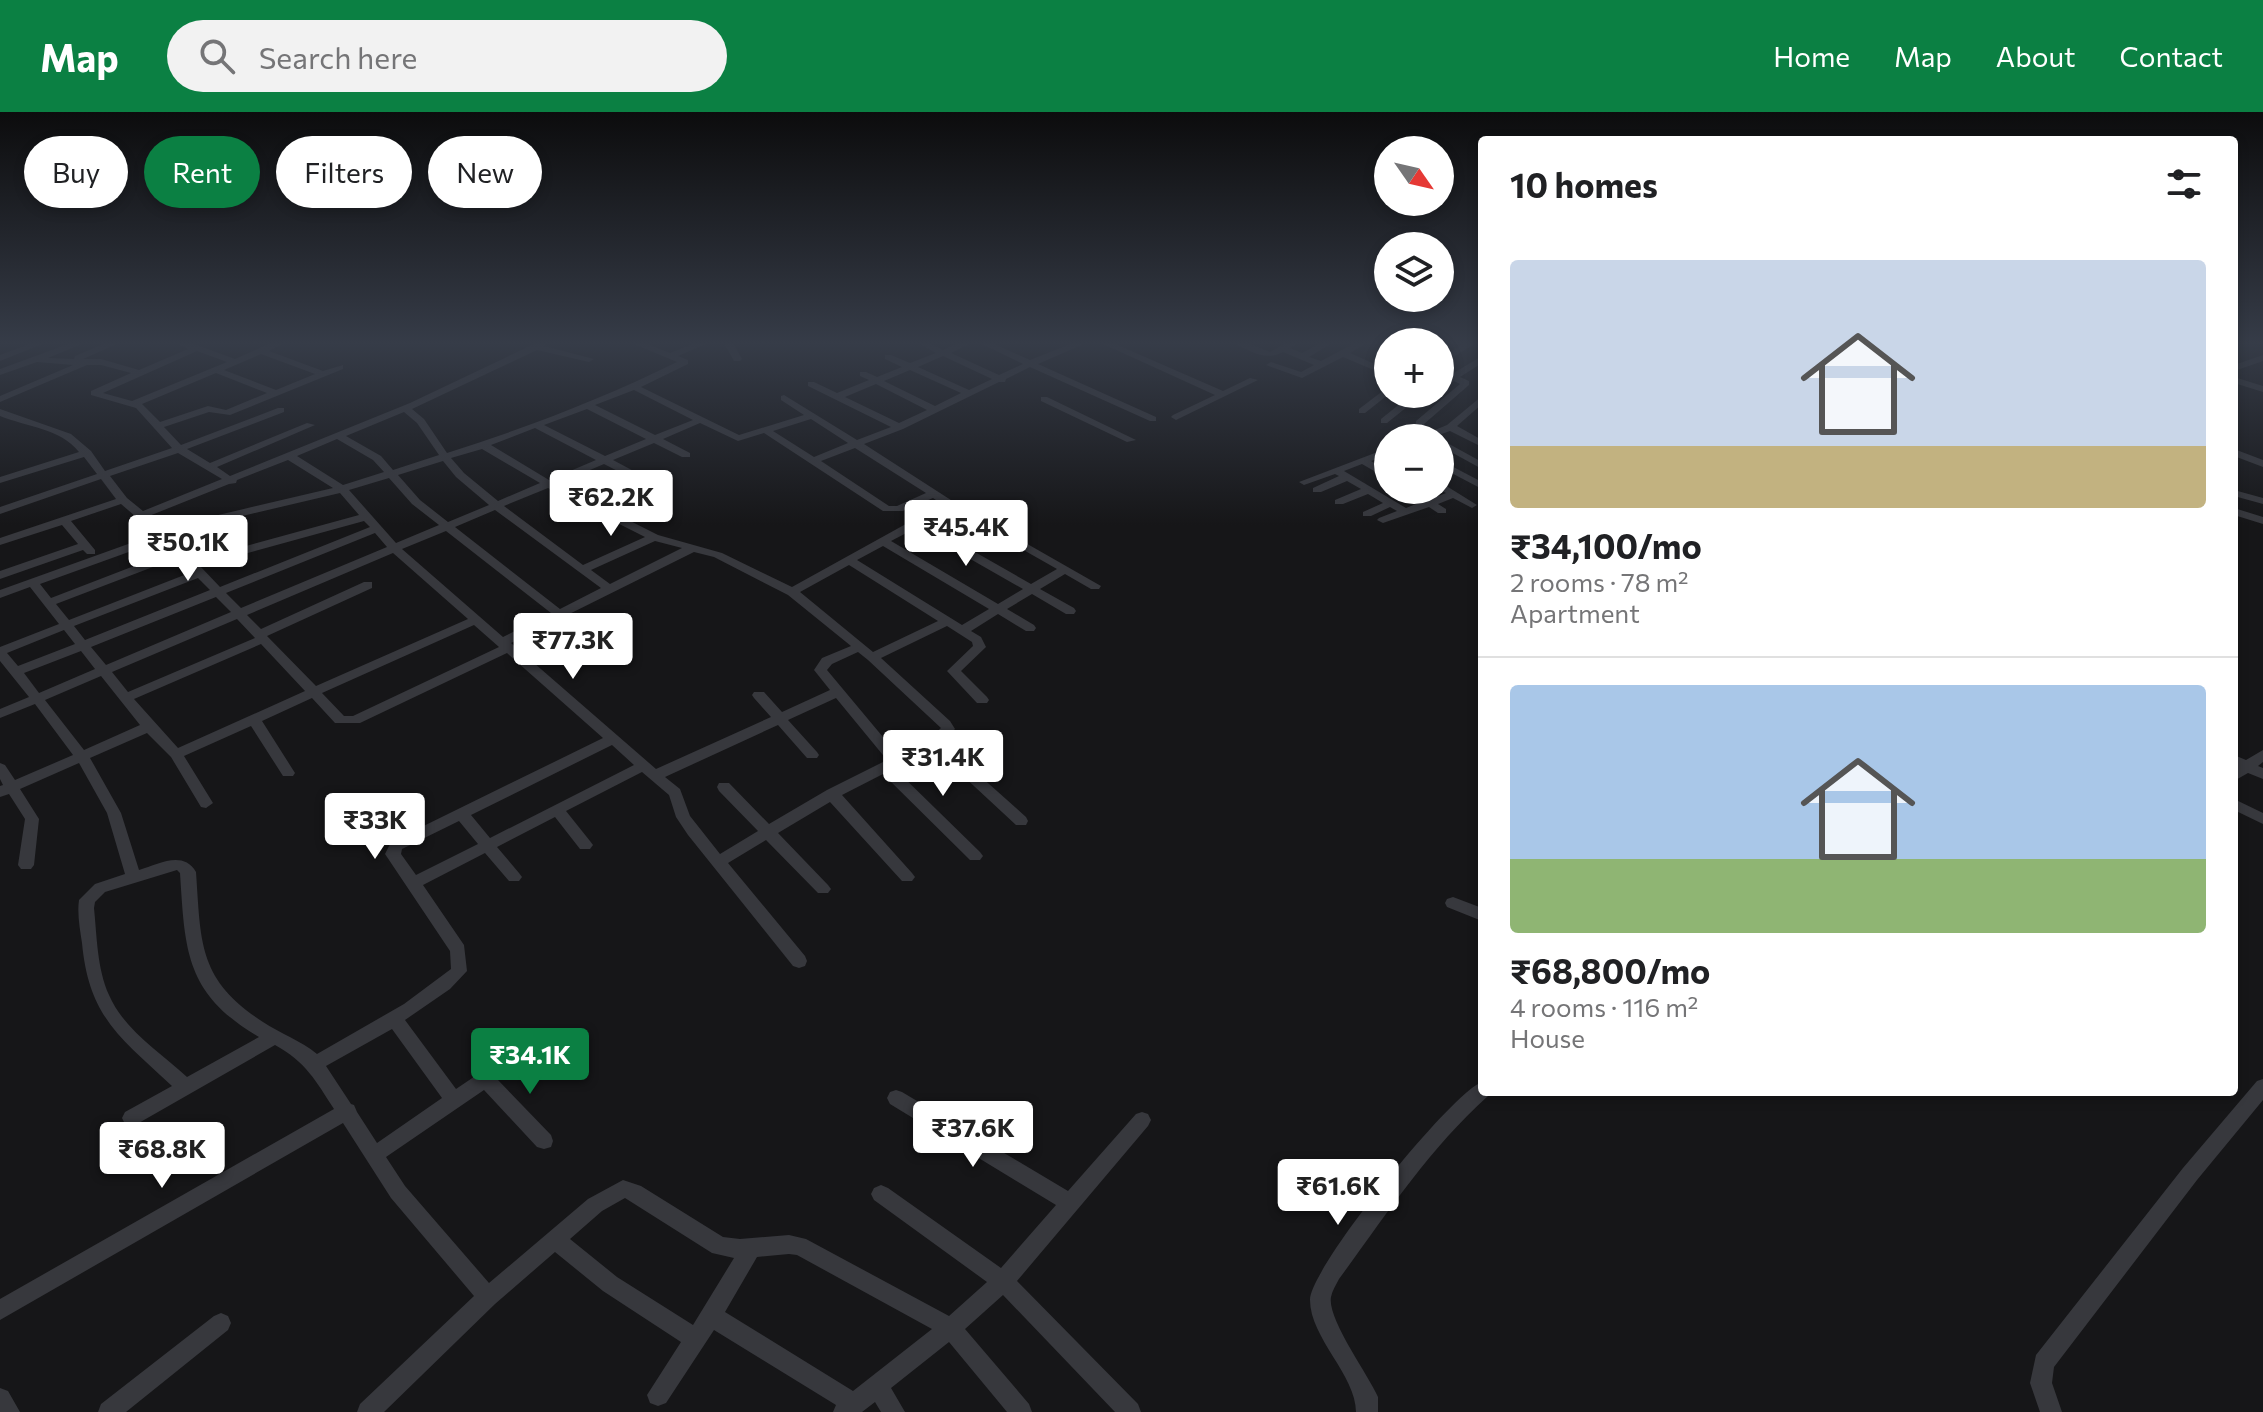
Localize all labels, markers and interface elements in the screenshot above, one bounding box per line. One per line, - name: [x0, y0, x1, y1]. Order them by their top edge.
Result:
- search box: [167, 20, 727, 92]
- text: Map: [40, 33, 119, 80]
- icon: search: [195, 34, 239, 78]
- text: Search here: [259, 38, 417, 75]
- text: Home: [1773, 39, 1850, 73]
- text: Map: [1894, 39, 1952, 73]
- text: About: [1996, 39, 2076, 73]
- text: Contact: [2120, 39, 2223, 73]
- chip: Buy: [24, 136, 128, 208]
- chip: Rent: [144, 136, 260, 208]
- chip: Filters: [276, 136, 412, 208]
- chip: New: [428, 136, 542, 208]
- north arrow: [1374, 136, 1454, 216]
- map controls: [1374, 136, 1454, 504]
- icon: filters: [2162, 162, 2206, 206]
- text: 10 homes: [1510, 163, 1658, 205]
- button: layers: [1374, 232, 1454, 312]
- icon: home: [1786, 312, 1930, 456]
- button: +: [1374, 328, 1454, 408]
- button: −: [1374, 424, 1454, 504]
- pin: ₹62.2K: [546, 470, 676, 538]
- text: ₹62.2K: [568, 480, 654, 511]
- pin: ₹45.4K: [901, 500, 1031, 568]
- text: ₹45.4K: [923, 510, 1009, 541]
- pin: ₹50.1K: [123, 515, 253, 583]
- text: ₹34,100/mo: [1510, 524, 1702, 566]
- text: ₹50.1K: [147, 525, 229, 556]
- text: 2 rooms · 78 m²: [1510, 566, 1689, 597]
- text: Apartment: [1510, 597, 1640, 628]
- pin: ₹77.3K: [508, 613, 638, 681]
- text: ₹77.3K: [532, 623, 614, 654]
- pin: ₹31.4K: [878, 730, 1008, 798]
- icon: home: [1786, 737, 1930, 881]
- text: ₹31.4K: [901, 740, 985, 771]
- pin: ₹33K: [328, 793, 422, 861]
- text: ₹33K: [343, 803, 407, 834]
- text: ₹68,800/mo: [1510, 949, 1710, 991]
- text: 4 rooms · 116 m²: [1510, 991, 1698, 1022]
- text: House: [1510, 1022, 1585, 1053]
- pin: ₹34.1K: [465, 1028, 595, 1096]
- text: ₹34.1K: [489, 1038, 571, 1069]
- pin: ₹37.6K: [908, 1101, 1038, 1169]
- text: ₹37.6K: [931, 1111, 1015, 1142]
- pin: ₹68.8K: [97, 1122, 227, 1190]
- text: ₹68.8K: [118, 1132, 206, 1163]
- pin: ₹61.6K: [1273, 1159, 1403, 1227]
- text: ₹61.6K: [1296, 1169, 1380, 1200]

